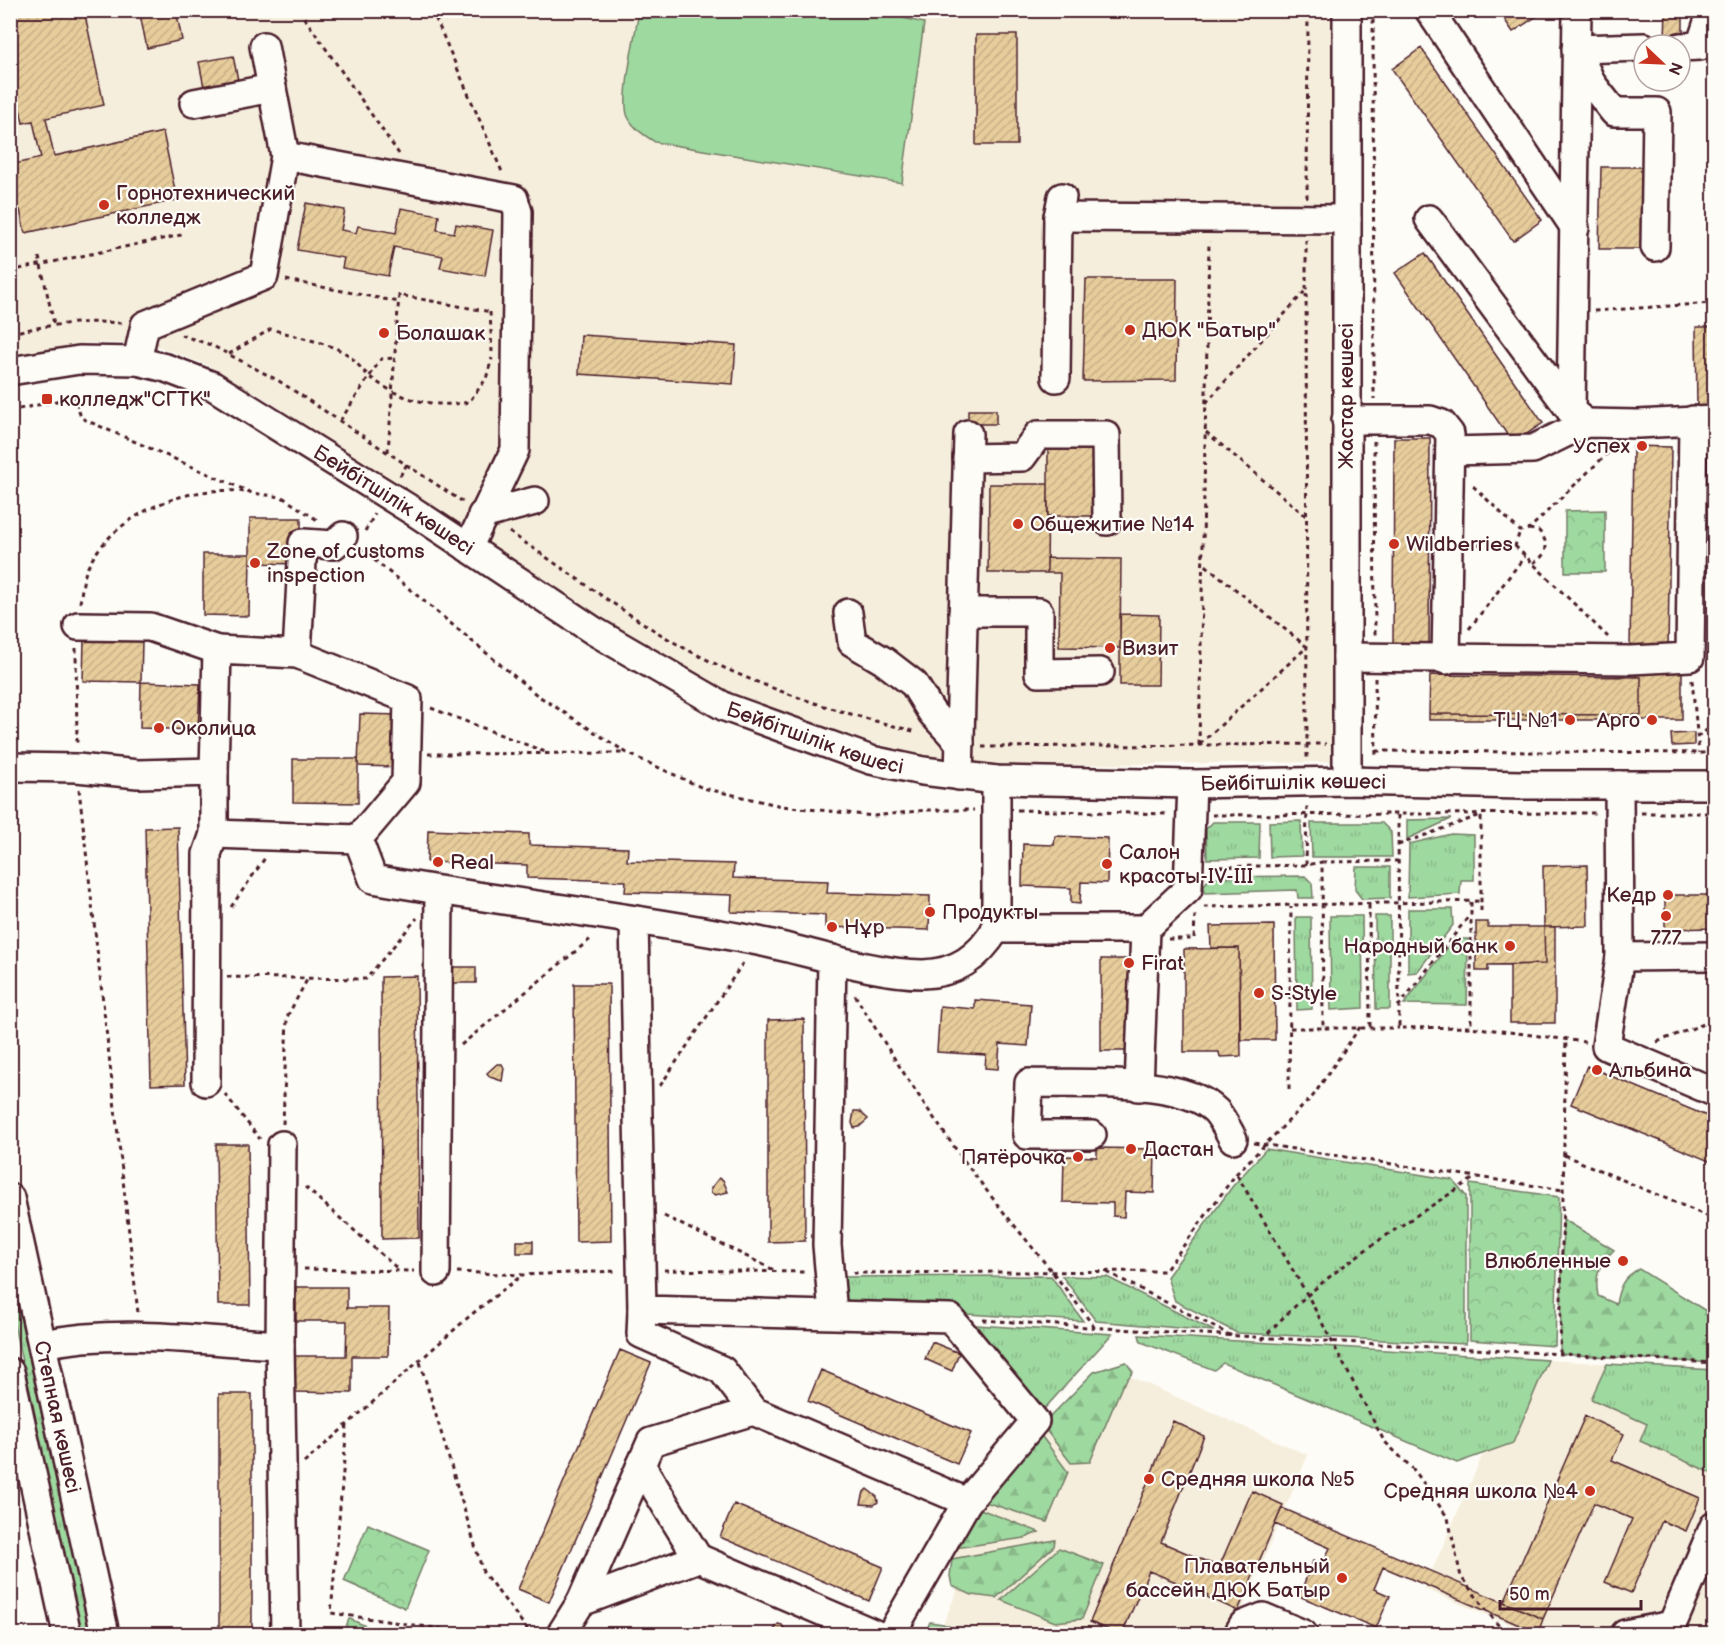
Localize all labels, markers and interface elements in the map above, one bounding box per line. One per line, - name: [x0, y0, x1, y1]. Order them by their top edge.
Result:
- north arrow: [1632, 33, 1692, 93]
- text: N: [1663, 59, 1686, 78]
- place label: Горнотехнический колледж: [116, 181, 295, 230]
- marker: Горнотехнический колледж: [97, 198, 111, 212]
- place label: ДЮК "Батыр": [1142, 318, 1276, 343]
- place label: Болашак: [396, 321, 485, 346]
- marker: ДЮК "Батыр": [1123, 323, 1137, 337]
- street label: Жастар көшесі: [1334, 323, 1359, 469]
- marker: Болашак: [377, 326, 391, 340]
- place label: колледж"СГТК": [59, 387, 211, 412]
- marker: колледж"СГТК": [40, 392, 54, 406]
- place label: Успех: [1573, 434, 1631, 459]
- marker: Успех: [1635, 439, 1649, 453]
- street label: Бейбітшілік көшесі: [309, 440, 479, 561]
- place label: Общежитие №14: [1030, 512, 1194, 537]
- marker: Общежитие №14: [1011, 517, 1025, 531]
- place label: Wildberries: [1406, 532, 1513, 557]
- marker: Wildberries: [1387, 537, 1401, 551]
- place label: Zone of customs inspection: [266, 539, 425, 588]
- marker: Zone of customs inspection: [248, 556, 262, 570]
- place label: Визит: [1122, 636, 1179, 661]
- marker: Визит: [1103, 641, 1117, 655]
- street label: Бейбітшілік көшесі: [723, 697, 906, 780]
- place label: ТЦ №1: [1493, 708, 1558, 733]
- place label: Арго: [1596, 708, 1640, 733]
- marker: ТЦ №1: [1563, 713, 1577, 727]
- marker: Арго: [1645, 713, 1659, 727]
- place label: Околица: [171, 716, 257, 741]
- marker: Околица: [152, 721, 166, 735]
- street label: Бейбітшілік көшесі: [1200, 769, 1387, 797]
- place label: Салон красоты-IV-III: [1119, 840, 1253, 889]
- place label: Real: [450, 850, 494, 875]
- marker: Real: [431, 855, 445, 869]
- marker: Салон красоты-IV-III: [1100, 857, 1114, 871]
- place label: Кедр: [1606, 883, 1656, 908]
- marker: Кедр: [1661, 888, 1675, 902]
- place label: Продукты: [942, 900, 1038, 925]
- marker: Продукты: [923, 905, 937, 919]
- marker: 777: [1659, 909, 1673, 923]
- place label: Нұр: [844, 915, 884, 940]
- marker: Нұр: [825, 920, 839, 934]
- place label: 777: [1651, 926, 1682, 951]
- place label: Народный банк: [1343, 934, 1498, 959]
- marker: Народный банк: [1503, 939, 1517, 953]
- place label: Firat: [1141, 951, 1184, 976]
- marker: Firat: [1122, 956, 1136, 970]
- place label: S-Style: [1271, 981, 1337, 1006]
- marker: S-Style: [1252, 986, 1266, 1000]
- place label: Альбина: [1608, 1058, 1692, 1083]
- marker: Альбина: [1590, 1063, 1604, 1077]
- place label: Дастан: [1143, 1137, 1214, 1162]
- marker: Дастан: [1124, 1142, 1138, 1156]
- place label: Пятёрочка: [961, 1145, 1067, 1170]
- marker: Пятёрочка: [1071, 1150, 1085, 1164]
- place label: Влюбленные: [1484, 1249, 1611, 1274]
- marker: Влюбленные: [1616, 1254, 1630, 1268]
- street label: Степная көшесі: [28, 1338, 86, 1496]
- place label: Средняя школа №5: [1161, 1467, 1355, 1492]
- marker: Средняя школа №5: [1142, 1472, 1156, 1486]
- place label: Средняя школа №4: [1384, 1479, 1578, 1504]
- marker: Средняя школа №4: [1583, 1484, 1597, 1498]
- place label: Плавательный бассейн ДЮК Батыр: [1126, 1554, 1330, 1603]
- marker: Плавательный бассейн ДЮК Батыр: [1335, 1571, 1349, 1585]
- scale bar: [1500, 1573, 1641, 1611]
- text: 50 m: [1509, 1584, 1550, 1605]

